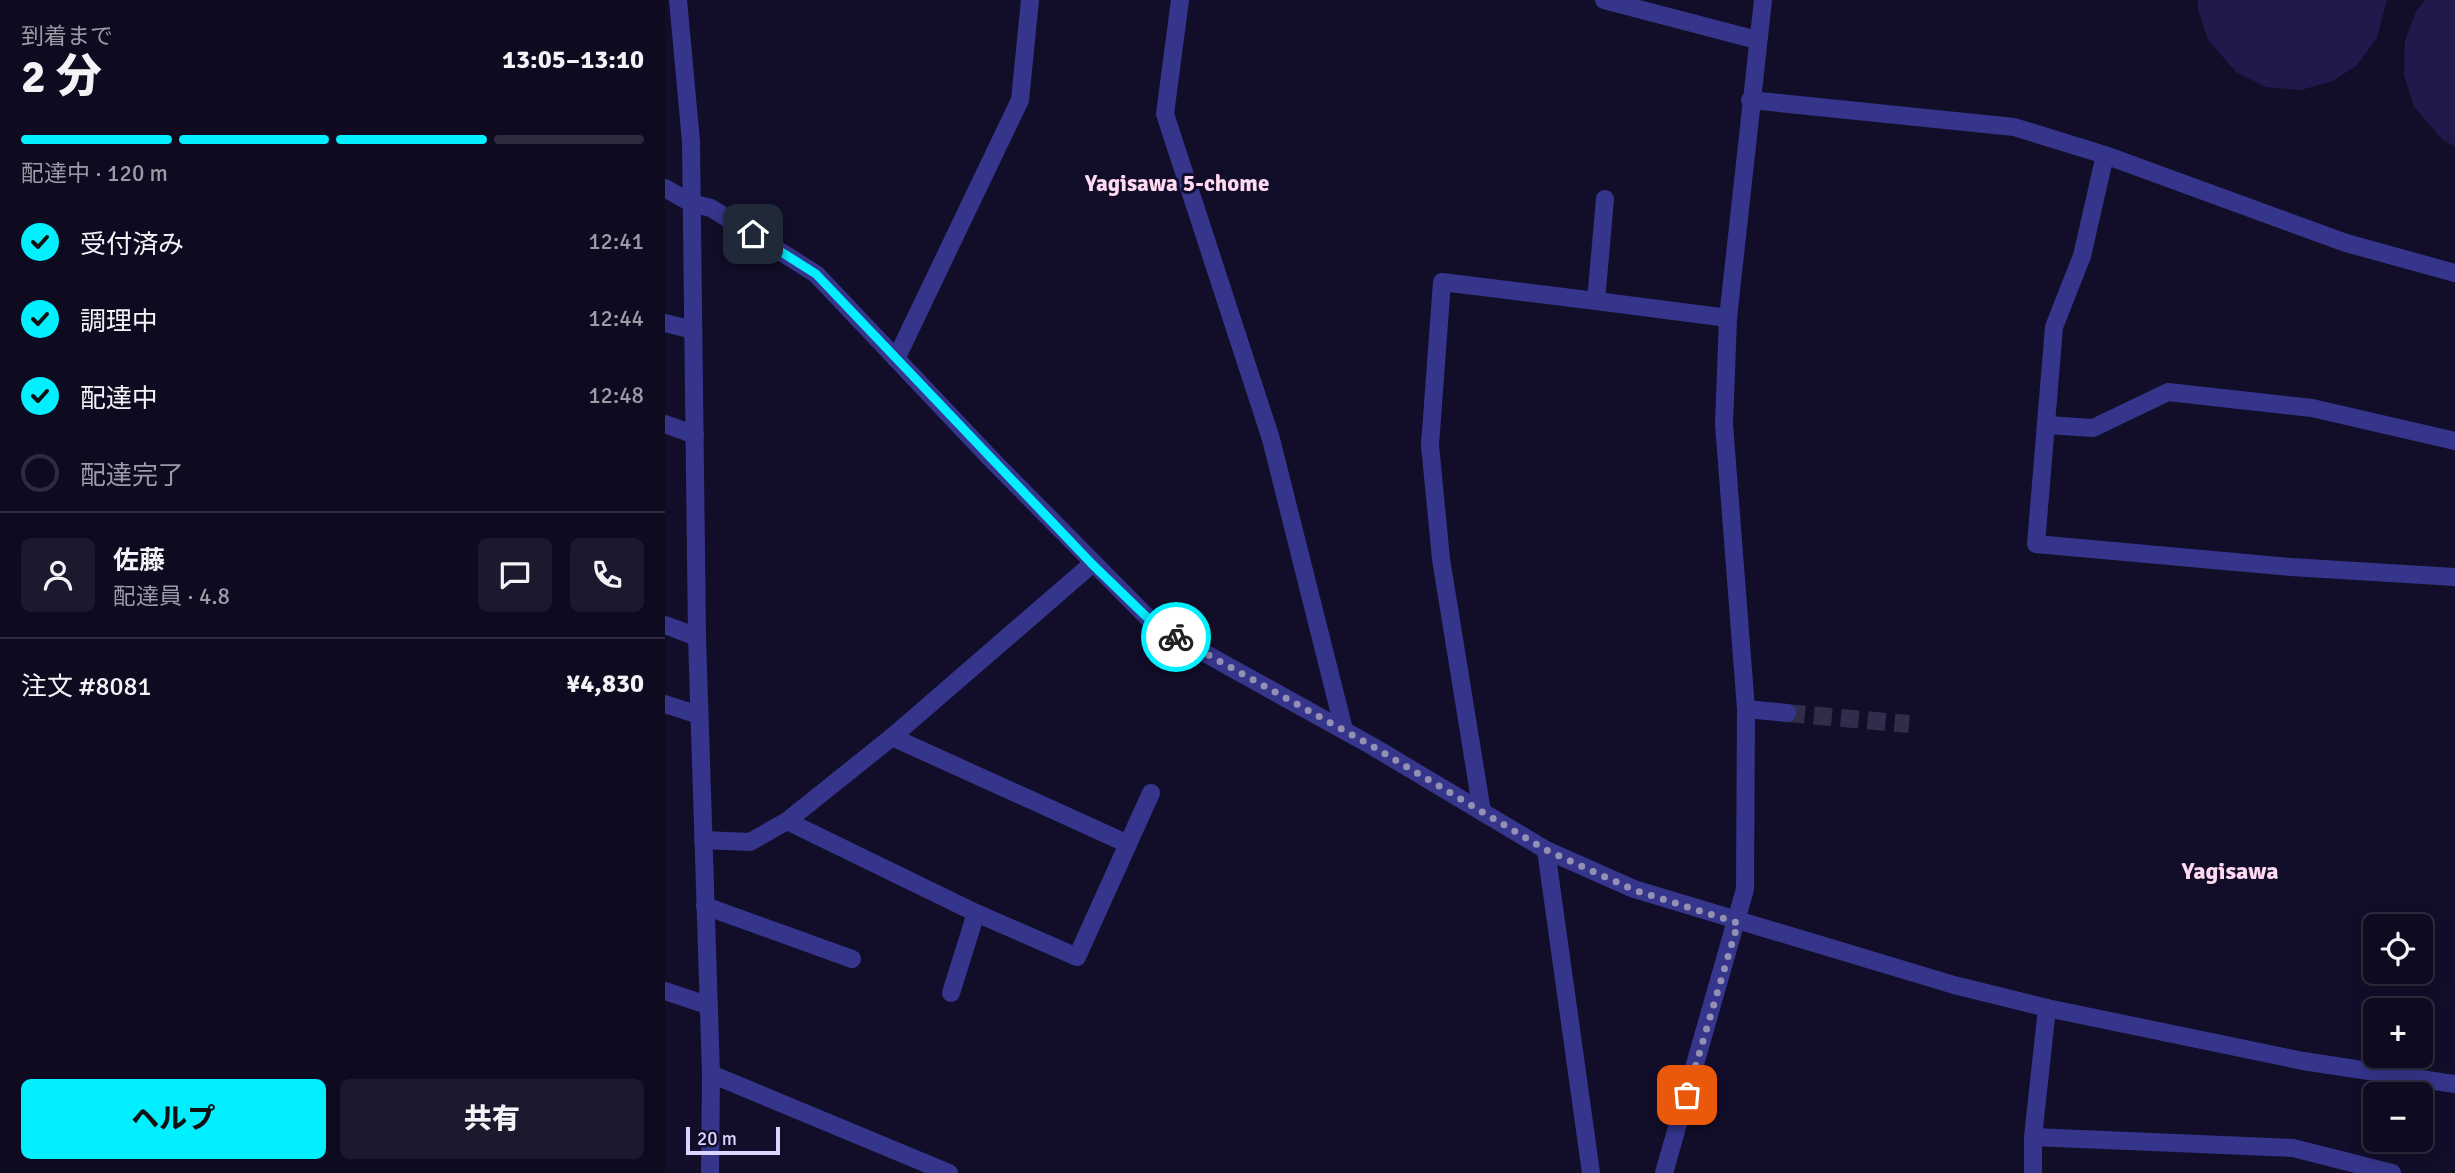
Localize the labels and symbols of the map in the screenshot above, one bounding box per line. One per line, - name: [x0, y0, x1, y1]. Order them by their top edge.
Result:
- district label: Yagisawa 5-chome: [1084, 169, 1269, 198]
- pin: [723, 204, 783, 264]
- courier: [1141, 602, 1211, 672]
- district label: Yagisawa: [2180, 856, 2279, 886]
- pin: [1657, 1065, 1717, 1125]
- scale bar: [686, 1124, 781, 1156]

